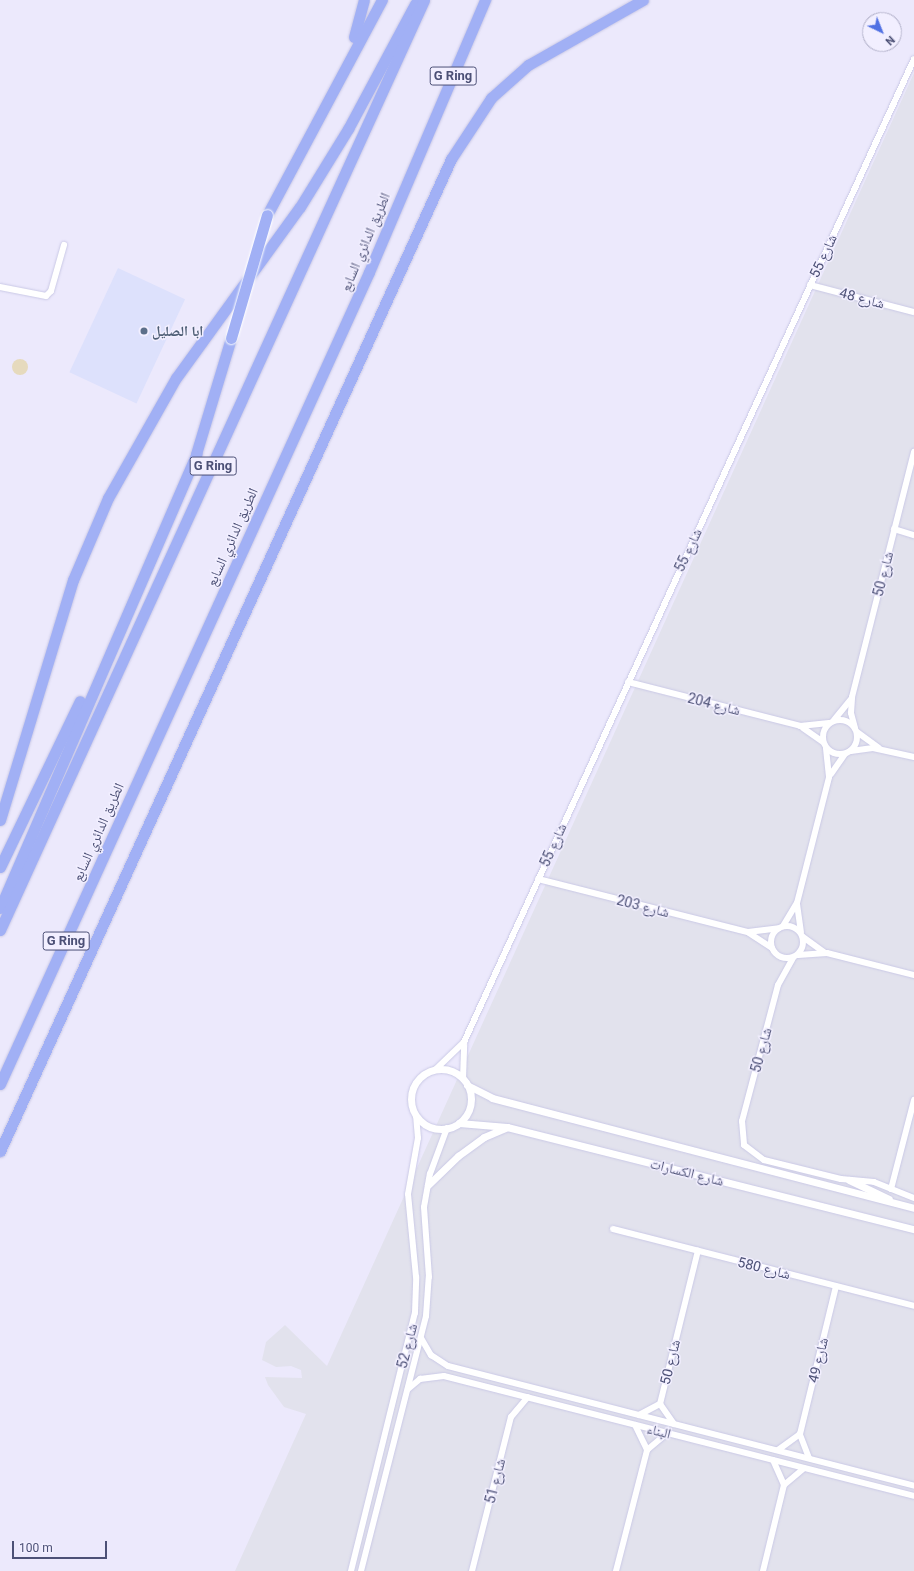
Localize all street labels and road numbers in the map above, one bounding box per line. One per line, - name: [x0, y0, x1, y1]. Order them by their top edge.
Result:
- road number: G Ring: [429, 65, 477, 87]
- street label: الطريق الدائري السابع: [337, 190, 393, 294]
- street label: شارع 55: [806, 232, 840, 280]
- street label: شارع 48: [838, 284, 886, 312]
- road number: G Ring: [189, 455, 237, 477]
- street label: الطريق الدائري السابع: [203, 485, 261, 589]
- street label: شارع 55: [671, 526, 705, 574]
- street label: شارع 50: [869, 550, 897, 598]
- street label: شارع 204: [686, 689, 742, 719]
- street label: الطريق الدائري السابع: [69, 780, 127, 884]
- street label: شارع 55: [536, 821, 570, 869]
- street label: شارع 203: [615, 891, 671, 921]
- road number: G Ring: [42, 930, 90, 952]
- street label: شارع 50: [747, 1026, 775, 1074]
- street label: شارع الكسارات: [648, 1155, 726, 1189]
- street label: شارع 580: [736, 1253, 792, 1283]
- street label: شارع 52: [393, 1322, 421, 1370]
- street label: شارع 49: [804, 1336, 832, 1384]
- street label: شارع 50: [656, 1338, 684, 1386]
- street label: البناء: [645, 1420, 673, 1442]
- street label: شارع 51: [481, 1457, 509, 1505]

